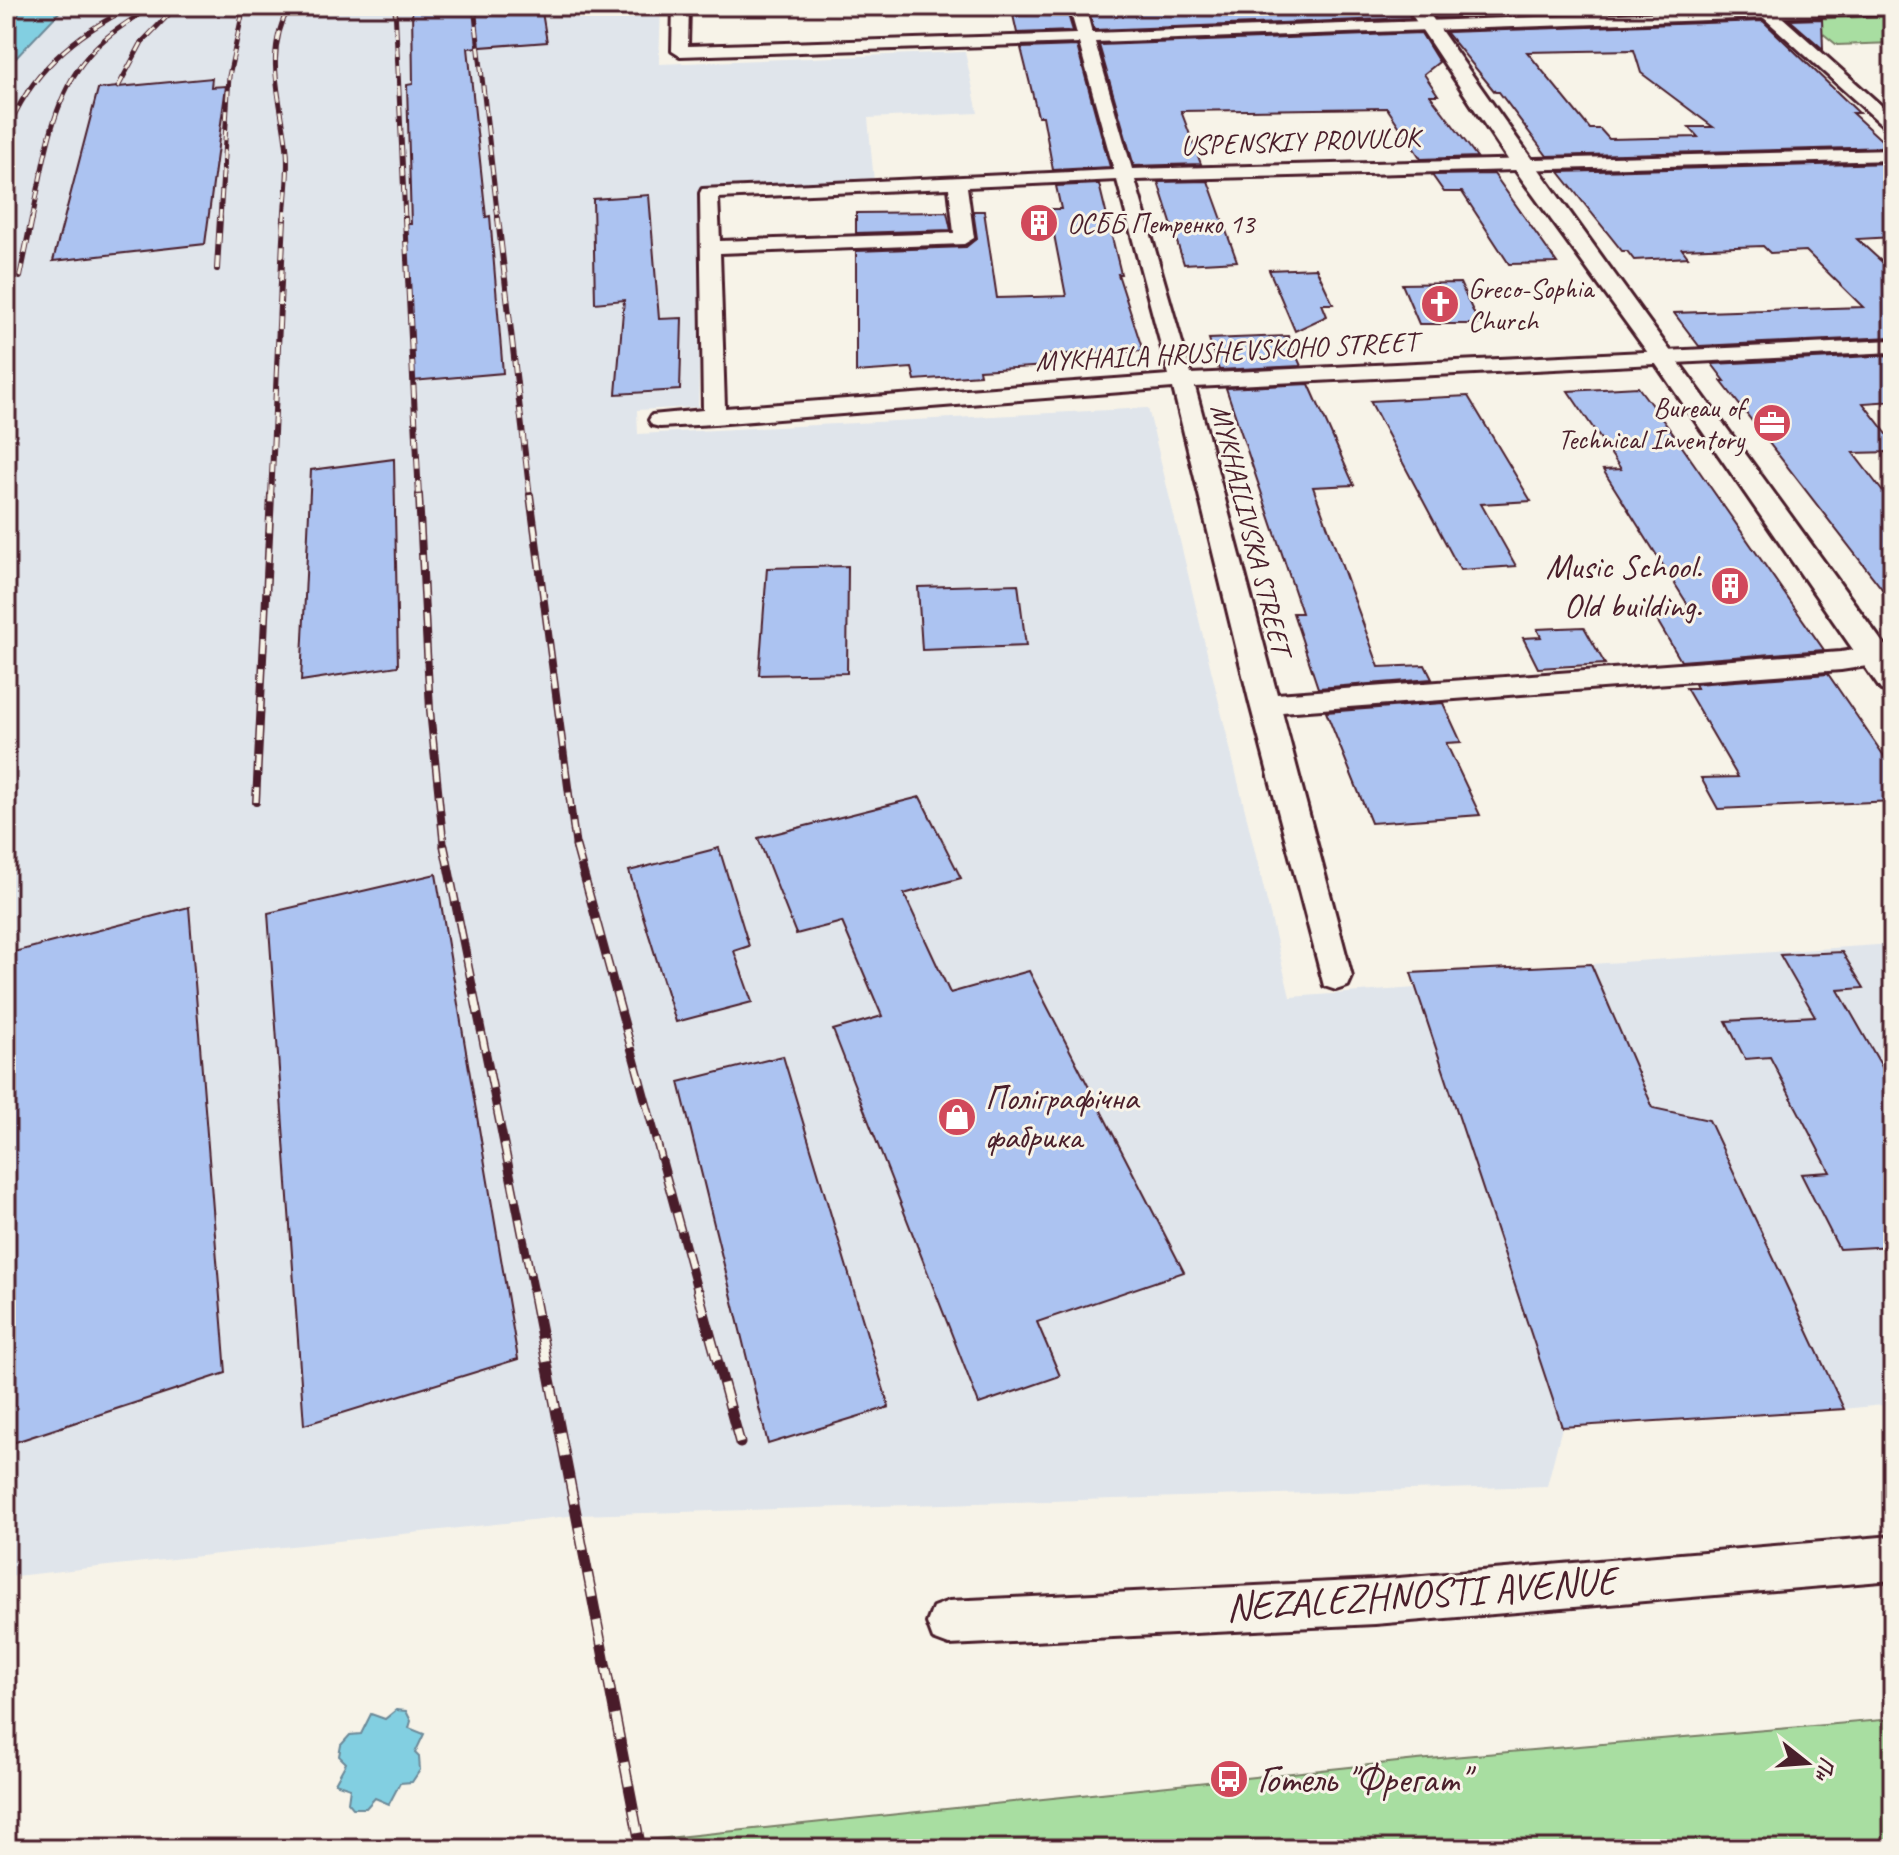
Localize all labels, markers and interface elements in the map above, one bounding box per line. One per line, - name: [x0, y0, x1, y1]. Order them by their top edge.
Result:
- street label: USPENSKIY PROVULOK: [1180, 119, 1425, 163]
- building icon: ОСББ Петренко 13: [1018, 202, 1060, 244]
- place label: ОСББ Петренко 13: [1067, 206, 1257, 241]
- place label: Greco-Sophia Church: [1468, 271, 1595, 338]
- church icon: Greco-Sophia Church: [1419, 283, 1461, 325]
- street label: MYKHAILA HRUSHEVSKOHO STREET: [1034, 323, 1425, 378]
- place label: Bureau of Technical Inventory: [1558, 390, 1750, 457]
- street label: MYKHAILIVSKA STREET: [1203, 400, 1301, 664]
- office icon: Bureau of Technical Inventory: [1751, 402, 1793, 444]
- place label: Music School. Old building.: [1546, 545, 1702, 627]
- building icon: Music School. Old building.: [1709, 565, 1751, 607]
- place label: Поліграфічна фабрика: [985, 1076, 1140, 1158]
- shop icon: Поліграфічна фабрика: [936, 1096, 978, 1138]
- street label: NEZALEZHNOSTI AVENUE: [1224, 1555, 1623, 1633]
- north arrow: [1767, 1723, 1847, 1803]
- text: Пн: [1808, 1753, 1842, 1785]
- place label: Готель "Фрегат": [1257, 1754, 1476, 1804]
- bus stop icon: Готель "Фрегат": [1208, 1758, 1250, 1800]

